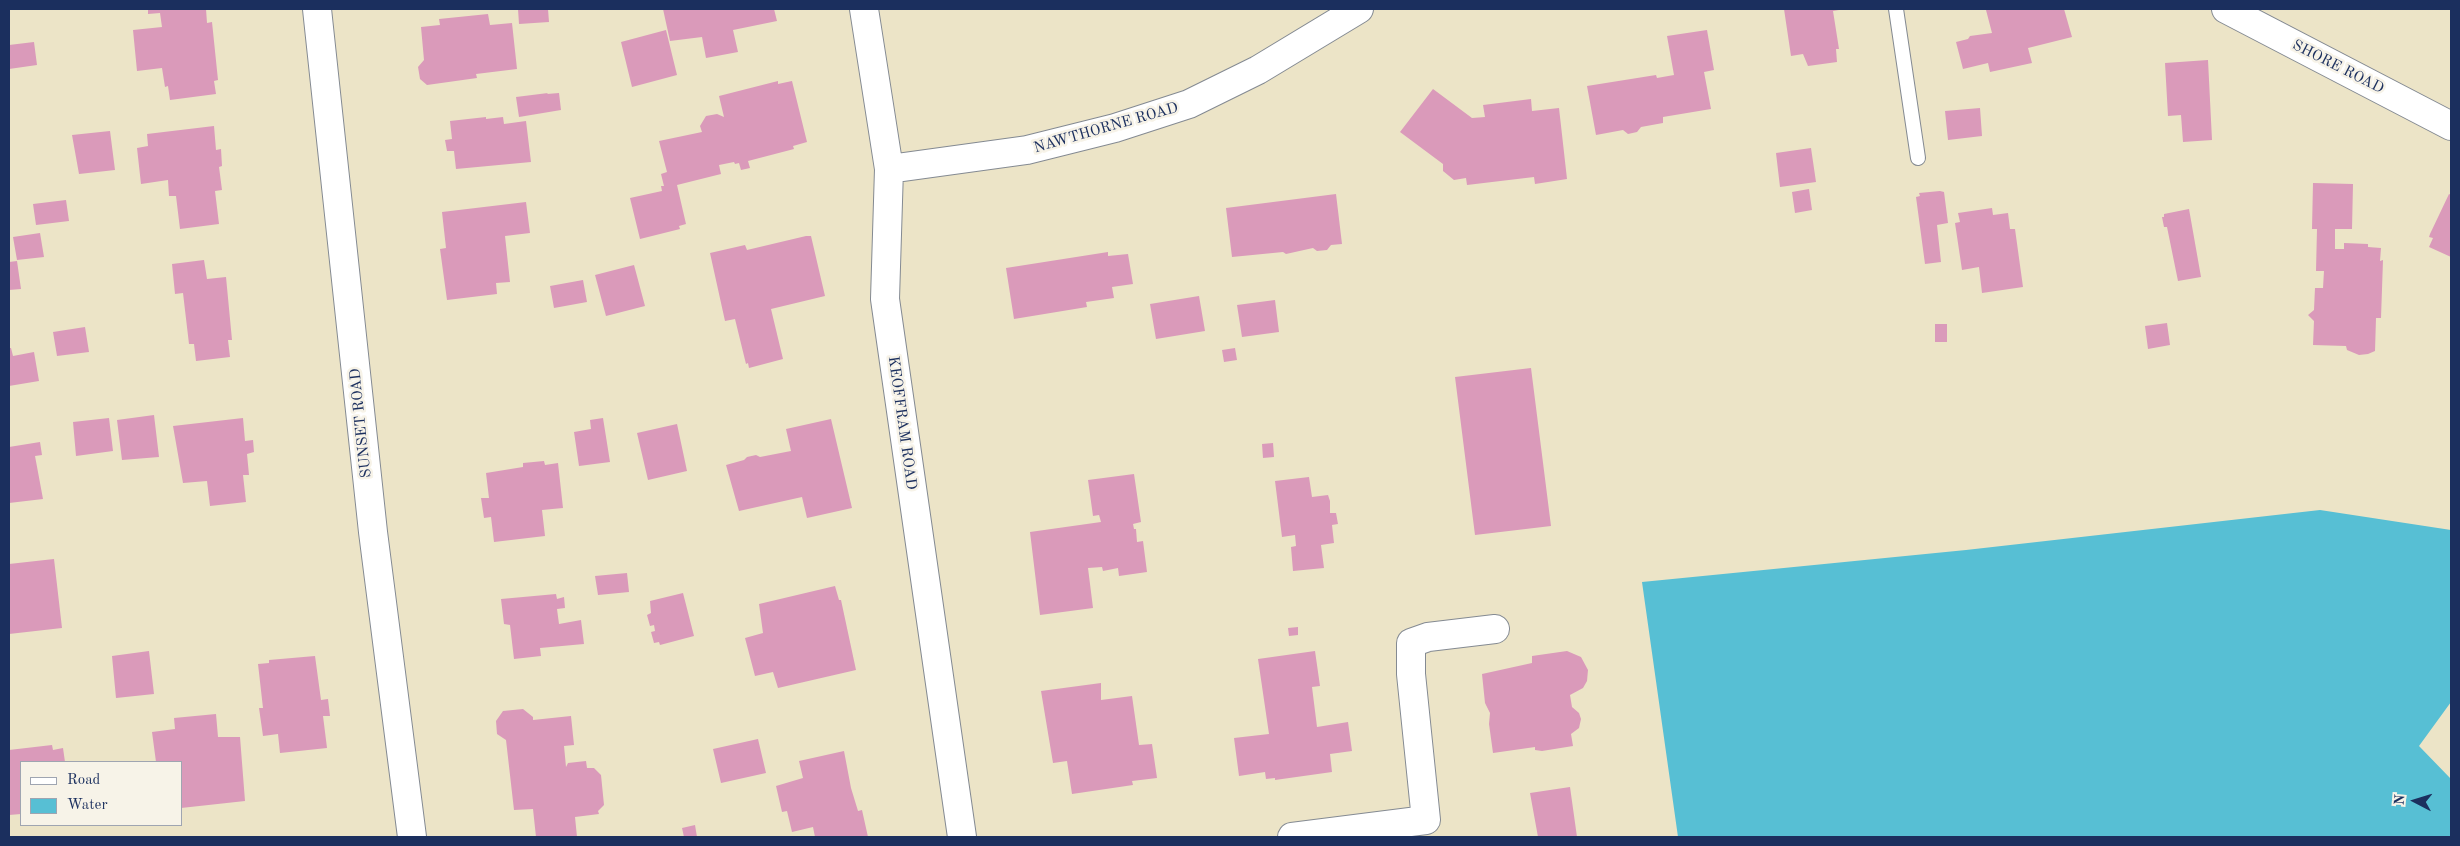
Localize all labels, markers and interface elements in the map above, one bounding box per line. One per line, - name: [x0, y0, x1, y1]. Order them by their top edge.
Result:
- street label: SHORE ROAD: [2289, 36, 2387, 98]
- street label: NAWTHORNE ROAD: [1032, 99, 1180, 157]
- street label: KEOFFRAM ROAD: [884, 355, 920, 491]
- street label: SUNSET ROAD: [346, 367, 376, 479]
- legend: [20, 761, 182, 826]
- text: Road: [67, 773, 100, 788]
- north arrow: [2390, 776, 2440, 826]
- text: N: [2393, 794, 2407, 806]
- text: Water: [67, 798, 108, 813]

